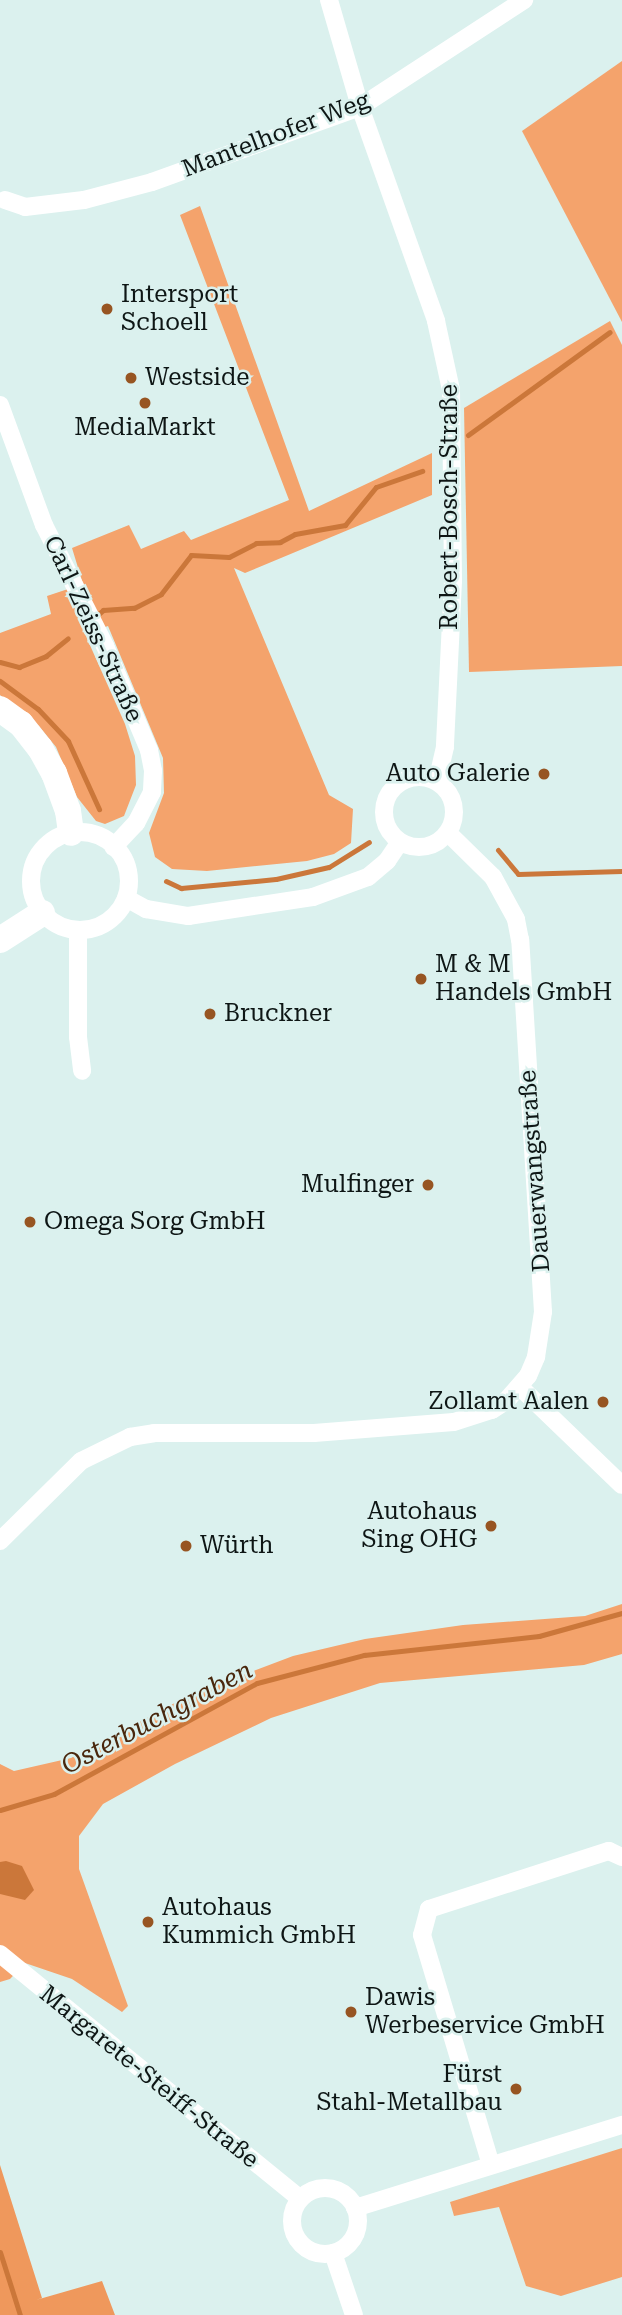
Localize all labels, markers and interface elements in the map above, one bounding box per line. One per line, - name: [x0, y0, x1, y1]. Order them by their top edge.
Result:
- street label: Mantelhofer Weg: [178, 86, 374, 184]
- place label: Intersport Schoell: [121, 281, 238, 337]
- marker: Intersport Schoell: [99, 301, 115, 317]
- place label: Westside: [145, 364, 249, 392]
- marker: Westside: [123, 370, 139, 386]
- street label: Robert-Bosch-Straße: [436, 384, 464, 630]
- marker: MediaMarkt: [137, 395, 153, 411]
- place label: MediaMarkt: [74, 414, 216, 442]
- street label: Carl-Zeiss-Straße: [37, 531, 149, 727]
- place label: Auto Galerie: [386, 760, 530, 788]
- marker: Auto Galerie: [536, 766, 552, 782]
- place label: M & M Handels GmbH: [435, 951, 612, 1007]
- marker: M & M Handels GmbH: [413, 971, 429, 987]
- place label: Bruckner: [224, 1000, 332, 1028]
- marker: Bruckner: [202, 1006, 218, 1022]
- street label: Dauerwangstraße: [514, 1069, 556, 1273]
- place label: Mulfinger: [301, 1171, 414, 1199]
- marker: Mulfinger: [420, 1177, 436, 1193]
- place label: Omega Sorg GmbH: [44, 1208, 265, 1236]
- marker: Omega Sorg GmbH: [22, 1214, 38, 1230]
- place label: Zollamt Aalen: [429, 1388, 589, 1416]
- marker: Zollamt Aalen: [595, 1394, 611, 1410]
- place label: Autohaus Sing OHG: [362, 1498, 477, 1554]
- marker: Autohaus Sing OHG: [483, 1518, 499, 1534]
- place label: Würth: [200, 1532, 274, 1560]
- marker: Würth: [178, 1538, 194, 1554]
- water label: Osterbuchgraben: [56, 1654, 258, 1782]
- place label: Autohaus Kummich GmbH: [162, 1894, 356, 1950]
- marker: Autohaus Kummich GmbH: [140, 1914, 156, 1930]
- street label: Margarete-Steiff-Straße: [34, 1980, 264, 2174]
- place label: Dawis Werbeservice GmbH: [365, 1984, 605, 2040]
- marker: Dawis Werbeservice GmbH: [343, 2004, 359, 2020]
- place label: Fürst Stahl-Metallbau: [317, 2061, 502, 2117]
- marker: Fürst Stahl-Metallbau: [508, 2081, 524, 2097]

